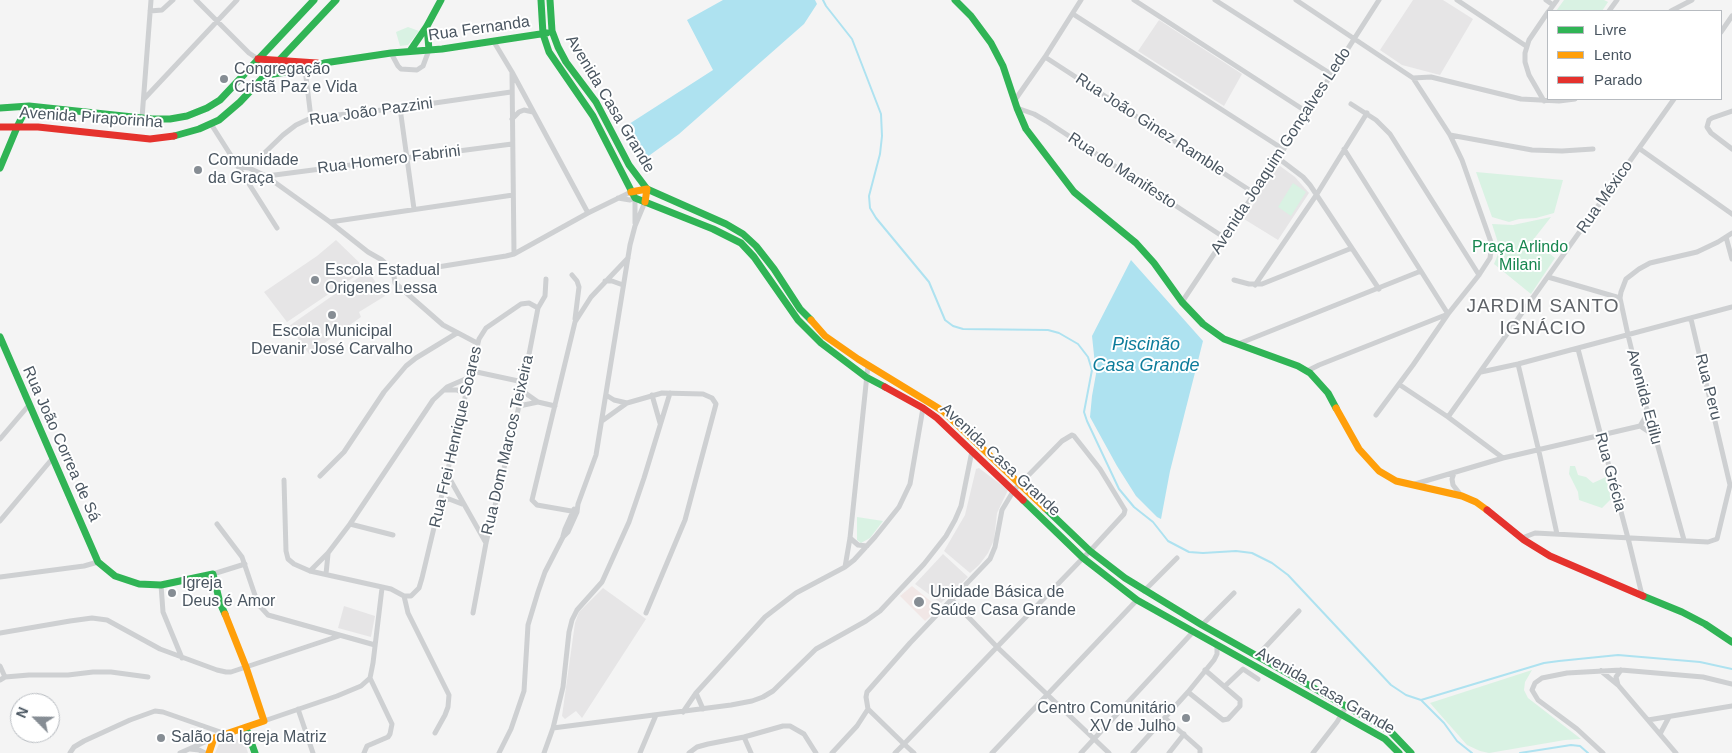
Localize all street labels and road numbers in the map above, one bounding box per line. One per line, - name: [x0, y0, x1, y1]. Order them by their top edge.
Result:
- street label: Rua Fernanda: [427, 12, 531, 46]
- street label: Avenida Casa Grande: [561, 32, 659, 176]
- street label: Avenida Joaquim Gonçalves Ledo: [1207, 44, 1355, 258]
- street label: Rua João Ginez Ramble: [1072, 69, 1228, 181]
- street label: Rua João Pazzini: [308, 94, 434, 130]
- street label: Avenida Piraporinha: [19, 103, 163, 133]
- street label: Rua do Manifesto: [1064, 129, 1180, 213]
- street label: Rua Homero Fabrini: [316, 142, 462, 178]
- street label: Rua México: [1573, 157, 1637, 237]
- street label: Rua Frei Henrique Soares: [426, 344, 486, 530]
- street label: Avenida Edilu: [1622, 347, 1666, 447]
- street label: Rua Peru: [1691, 352, 1725, 422]
- street label: Rua Dom Marcos Teixeira: [478, 353, 538, 537]
- street label: Rua João Correa de Sá: [18, 363, 104, 525]
- street label: Avenida Casa Grande: [936, 399, 1064, 521]
- street label: Rua Grécia: [1590, 430, 1630, 514]
- street label: Avenida Casa Grande: [1252, 643, 1398, 739]

